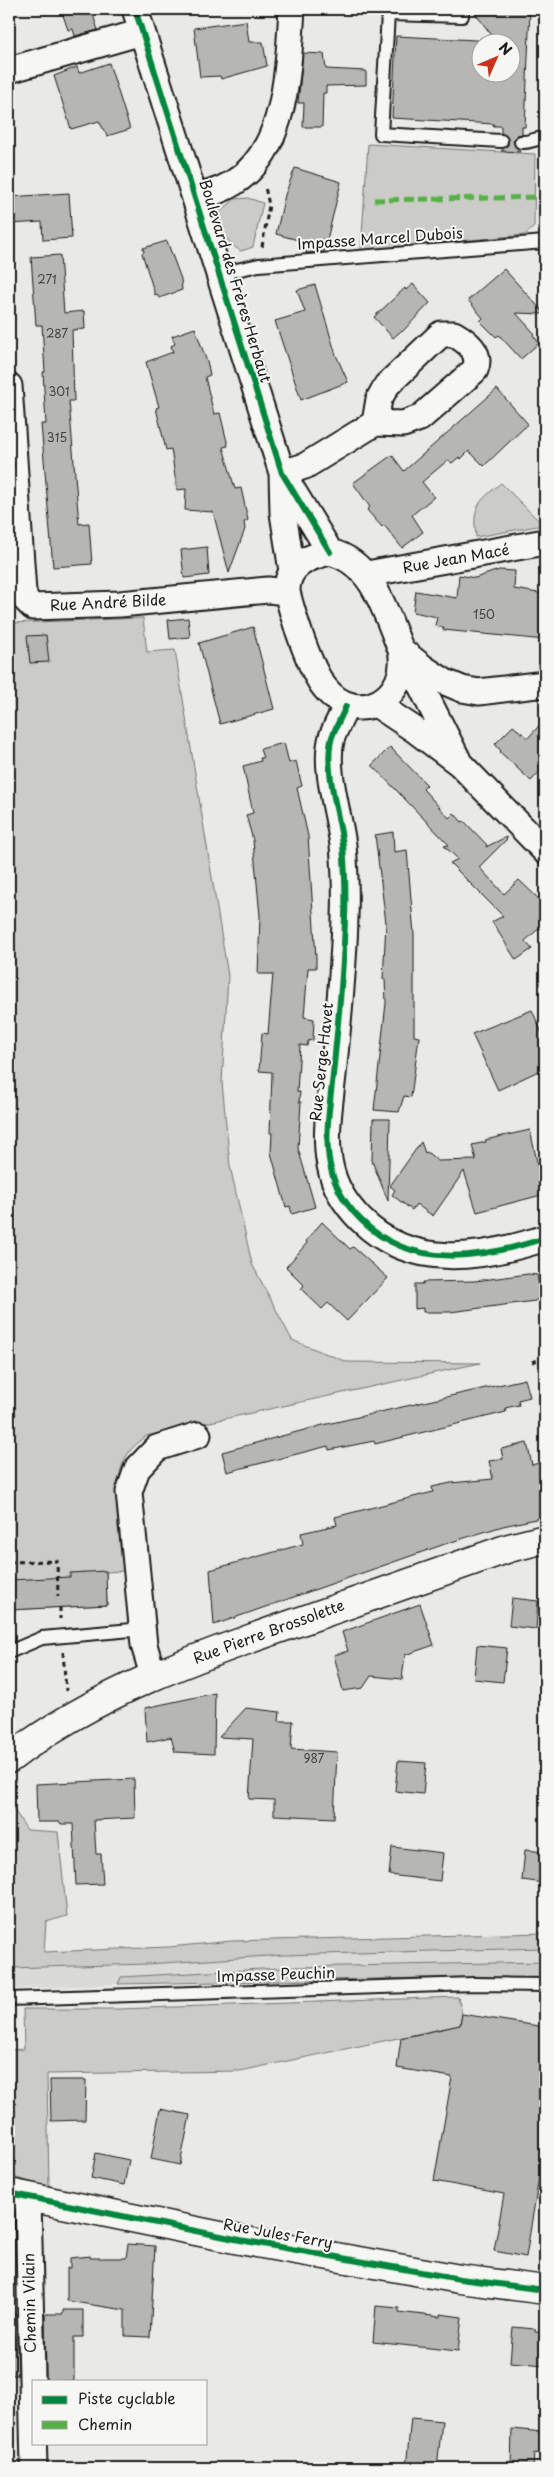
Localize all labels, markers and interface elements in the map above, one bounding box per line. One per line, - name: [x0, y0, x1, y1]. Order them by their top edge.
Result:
- north arrow: [472, 32, 522, 82]
- text: N: [494, 37, 517, 60]
- street label: Boulevard des Frères Herbaut: [194, 176, 278, 385]
- street label: Impasse Marcel Dubois: [296, 220, 464, 255]
- house number: 271: [37, 270, 57, 288]
- house number: 287: [46, 324, 68, 342]
- house number: 301: [48, 382, 70, 400]
- house number: 315: [47, 428, 67, 446]
- street label: Rue Jean Macé: [401, 537, 511, 578]
- street label: Rue André Bilde: [49, 587, 167, 616]
- house number: 150: [473, 605, 495, 623]
- street label: Rue Serge Havet: [303, 1001, 338, 1122]
- street label: Rue Pierre Brossolette: [190, 1593, 347, 1669]
- house number: 987: [304, 1749, 325, 1767]
- street label: Impasse Peuchin: [216, 1960, 336, 1987]
- street label: Rue Jules Ferry: [222, 2212, 335, 2253]
- street label: Chemin Vilain: [16, 2253, 41, 2353]
- legend: [32, 2380, 208, 2444]
- text: Piste cyclable: [78, 2386, 175, 2409]
- text: Chemin: [78, 2412, 132, 2435]

